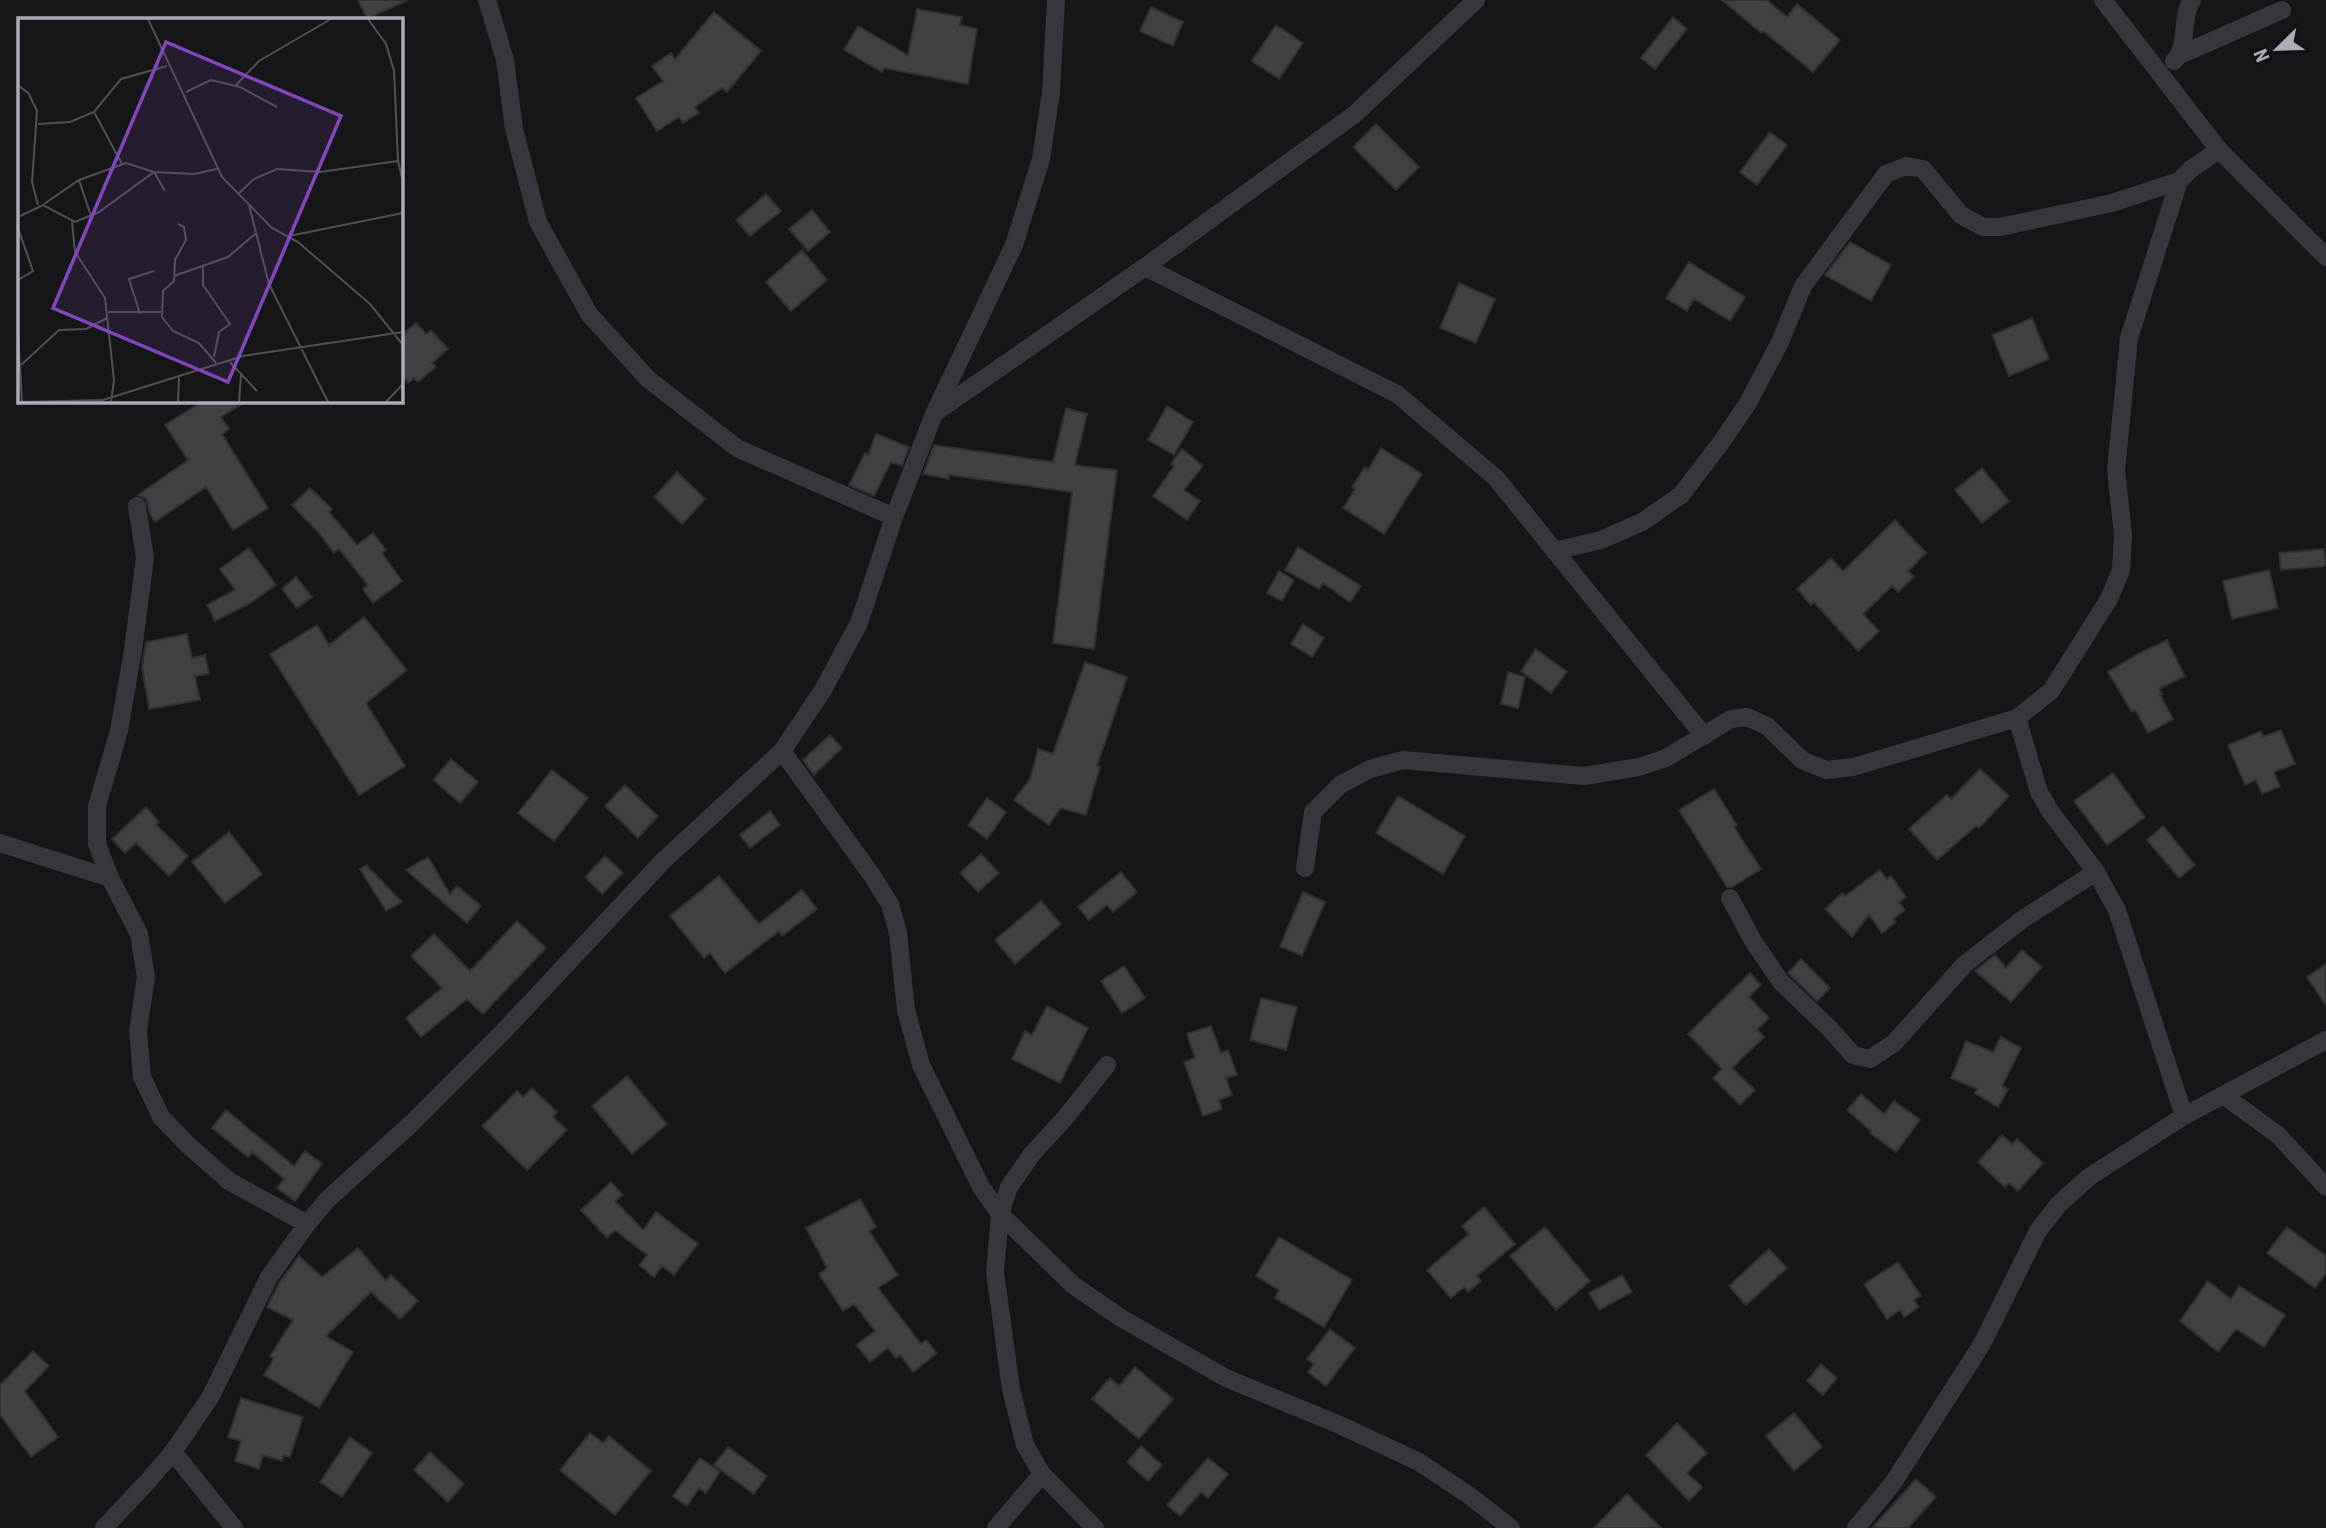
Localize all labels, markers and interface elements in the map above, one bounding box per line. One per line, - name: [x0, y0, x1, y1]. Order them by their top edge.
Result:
- north arrow: [2242, 14, 2312, 84]
- inset map: [18, 18, 402, 402]
- text: N: [2249, 46, 2275, 65]

